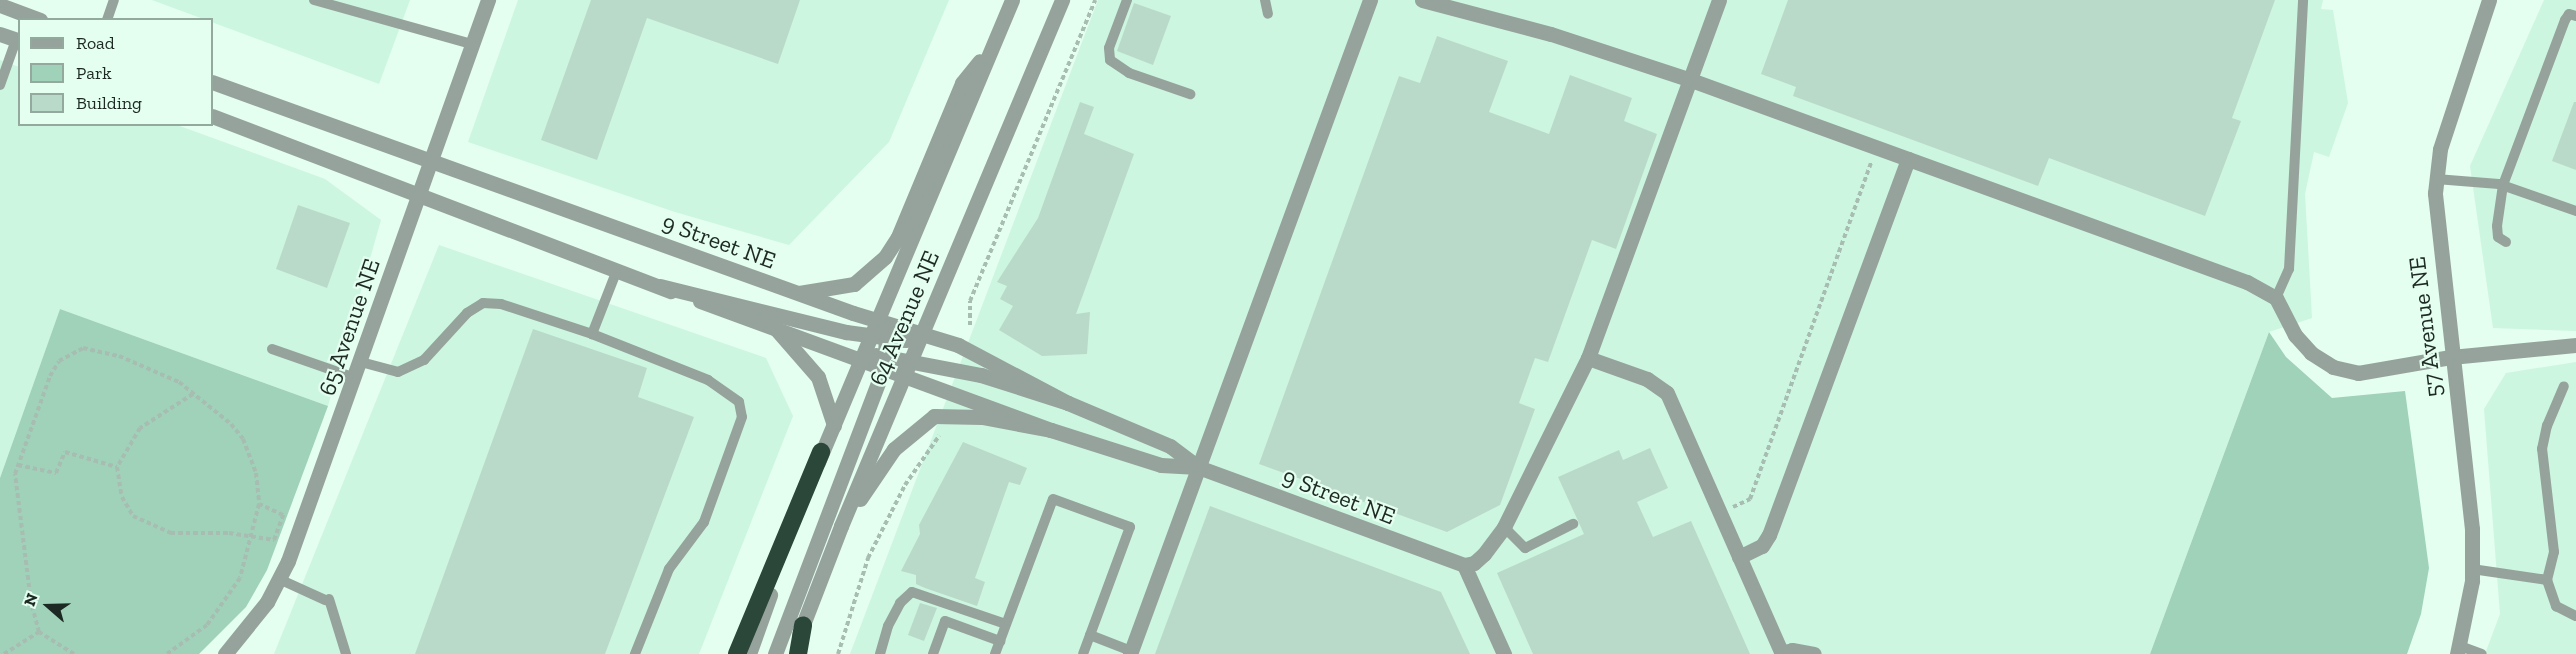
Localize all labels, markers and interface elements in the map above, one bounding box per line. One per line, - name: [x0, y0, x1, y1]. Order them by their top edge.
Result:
- legend: [18, 18, 213, 126]
- text: Road: [76, 32, 115, 54]
- text: Park: [76, 62, 112, 84]
- text: Building: [76, 92, 142, 114]
- street label: 9 Street NE: [658, 207, 780, 275]
- street label: 64 Avenue NE: [863, 246, 945, 390]
- street label: 65 Avenue NE: [312, 254, 386, 400]
- street label: 57 Avenue NE: [2402, 255, 2448, 399]
- street label: 9 Street NE: [1278, 461, 1400, 531]
- north arrow: [18, 576, 78, 636]
- text: N: [20, 591, 42, 609]

